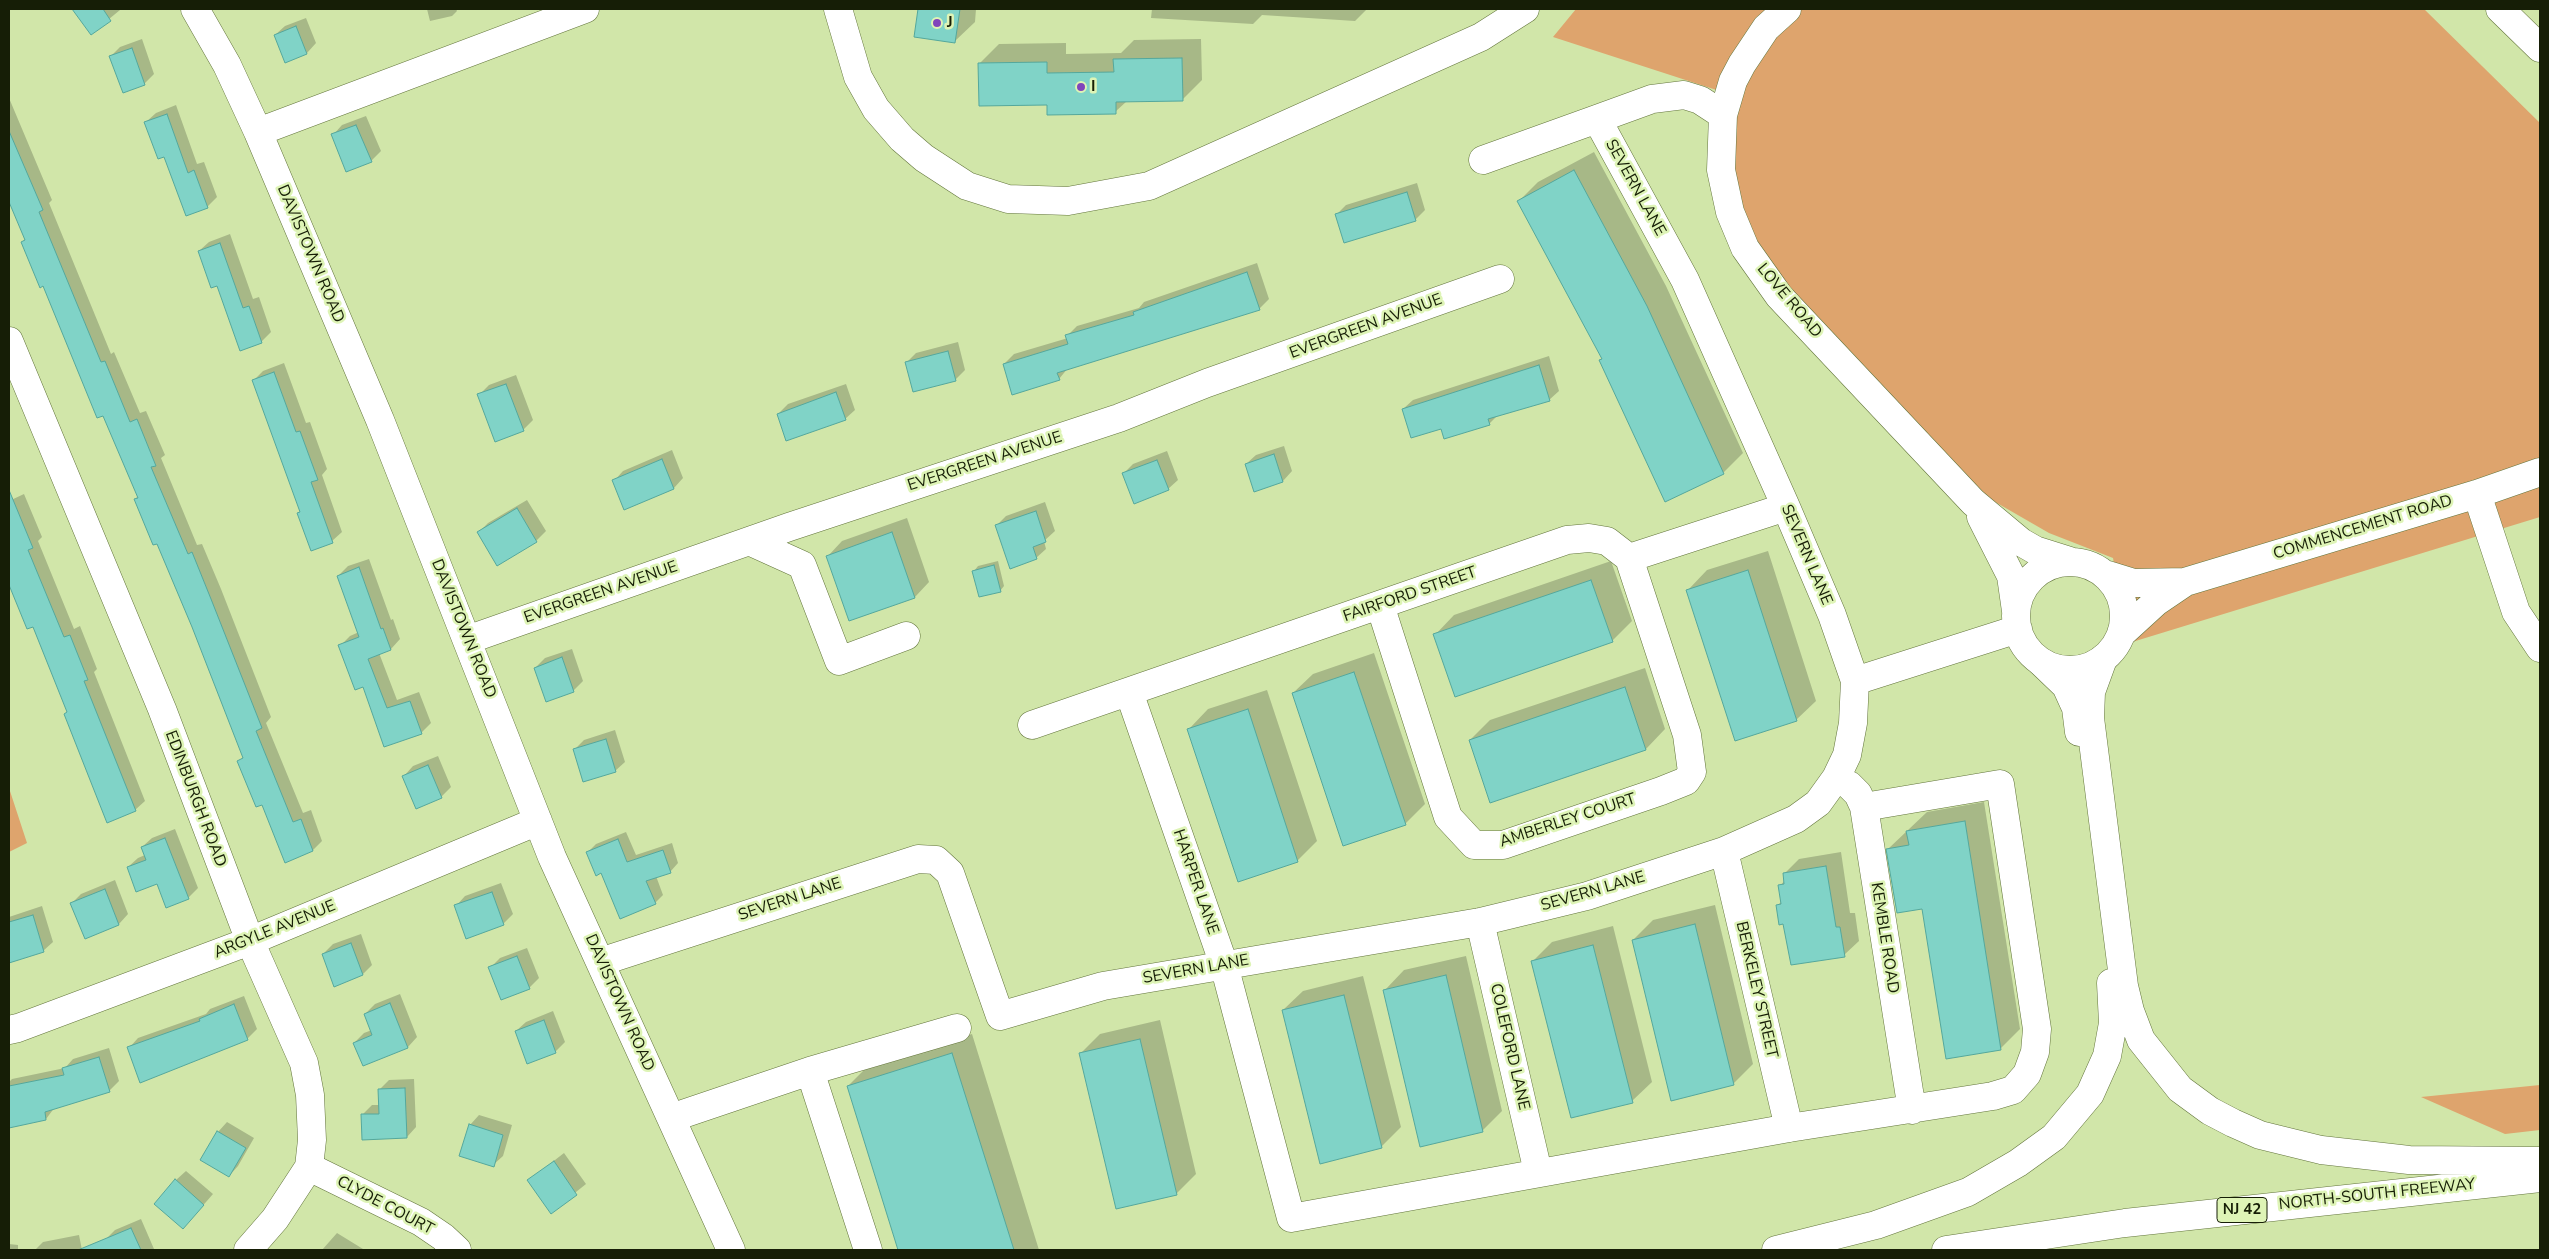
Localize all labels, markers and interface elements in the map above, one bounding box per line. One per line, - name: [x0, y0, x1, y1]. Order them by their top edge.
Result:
- place label: J: [947, 13, 953, 33]
- marker: J: [931, 17, 943, 29]
- place label: I: [1091, 77, 1095, 97]
- marker: I: [1075, 81, 1087, 93]
- street label: SEVERN LANE: [1601, 136, 1669, 240]
- street label: DAVISTOWN ROAD: [272, 182, 348, 326]
- street label: LOVE ROAD: [1752, 260, 1826, 342]
- street label: EVERGREEN AVENUE: [1287, 290, 1445, 364]
- street label: EVERGREEN AVENUE: [905, 428, 1065, 496]
- street label: COMMENCEMENT ROAD: [2271, 492, 2455, 564]
- street label: SEVERN LANE: [1776, 502, 1836, 608]
- street label: DAVISTOWN ROAD: [426, 557, 500, 701]
- street label: EVERGREEN AVENUE: [522, 558, 680, 628]
- street label: FAIRFORD STREET: [1341, 563, 1479, 627]
- street label: EDINBURGH ROAD: [160, 728, 230, 870]
- street label: AMBERLEY COURT: [1497, 790, 1639, 852]
- street label: HARPER LANE: [1168, 827, 1222, 937]
- street label: SEVERN LANE: [1539, 868, 1647, 916]
- street label: SEVERN LANE: [736, 874, 844, 926]
- street label: KEMBLE ROAD: [1866, 881, 1902, 995]
- street label: ARGYLE AVENUE: [211, 897, 339, 963]
- street label: BERKELEY STREET: [1731, 920, 1781, 1060]
- street label: DAVISTOWN ROAD: [580, 932, 658, 1074]
- street label: SEVERN LANE: [1142, 951, 1250, 989]
- street label: COLEFORD LANE: [1485, 982, 1533, 1112]
- street label: CLYDE COURT: [333, 1172, 437, 1240]
- street label: NORTH-SOUTH FREEWAY: [2278, 1175, 2476, 1215]
- road number: NJ 42: [2217, 1198, 2267, 1222]

